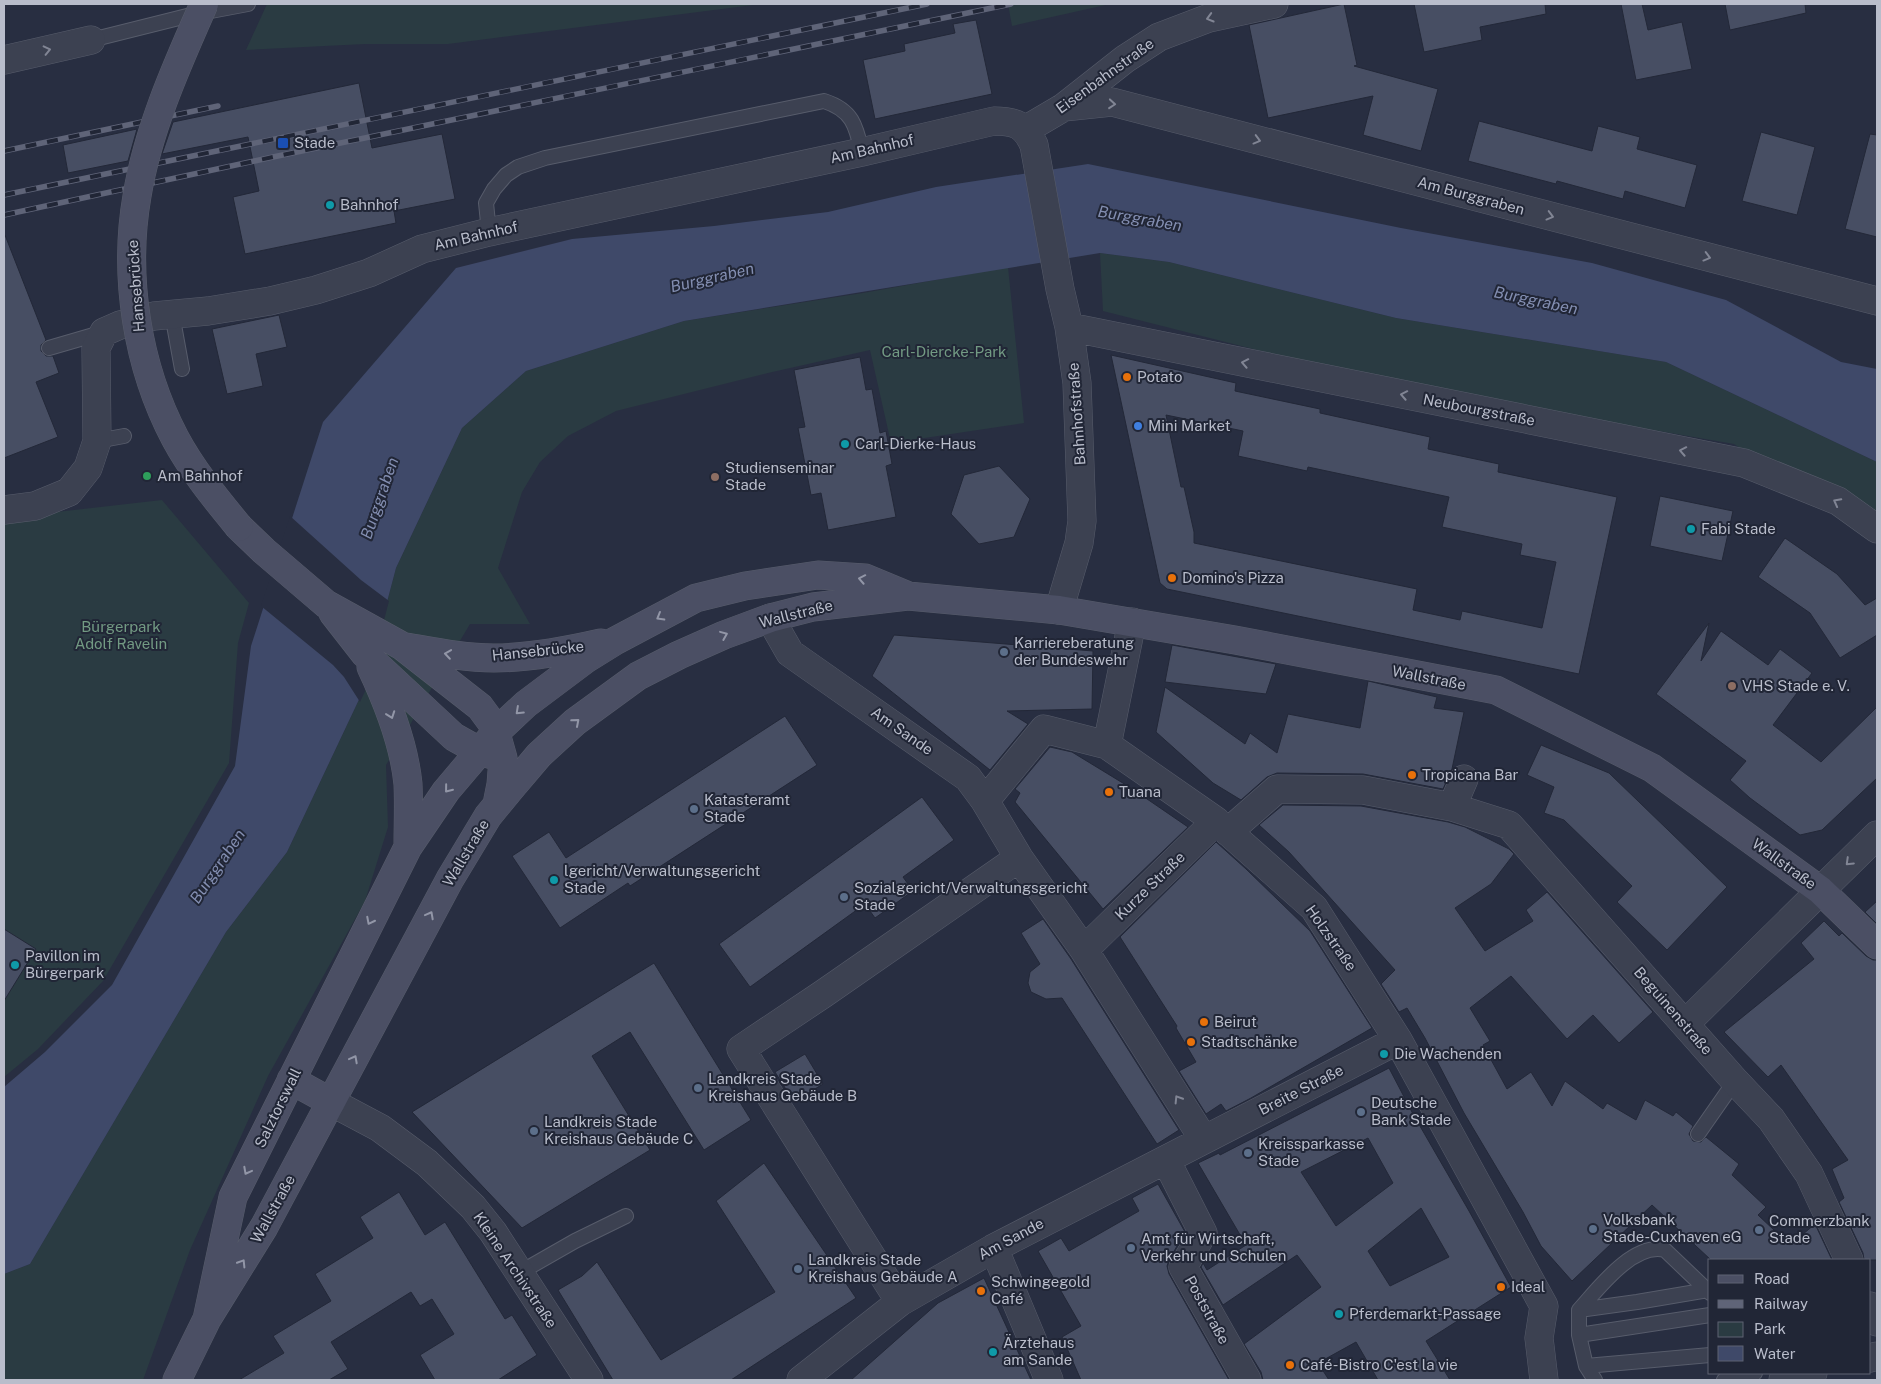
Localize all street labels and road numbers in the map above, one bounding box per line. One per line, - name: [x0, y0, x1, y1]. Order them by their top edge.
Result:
- street label: Eisenbahnstraße: [1053, 35, 1157, 117]
- street label: Am Bahnhof: [828, 131, 916, 166]
- street label: Am Burggraben: [1416, 173, 1527, 218]
- street label: Am Bahnhof: [432, 218, 520, 253]
- street label: Hansebrücke: [124, 239, 147, 333]
- street label: Bahnhofstraße: [1064, 362, 1089, 466]
- street label: Neubourgstraße: [1422, 390, 1537, 429]
- street label: Wallstraße: [757, 596, 834, 631]
- street label: Hansebrücke: [491, 637, 585, 664]
- street label: Wallstraße: [1391, 662, 1468, 693]
- street label: Am Sande: [868, 703, 937, 758]
- street label: Wallstraße: [439, 816, 492, 889]
- street label: Wallstraße: [1749, 835, 1820, 893]
- street label: Kurze Straße: [1111, 848, 1188, 923]
- street label: Holzstraße: [1303, 902, 1360, 974]
- street label: Beguinenstraße: [1631, 963, 1716, 1058]
- street label: Breite Straße: [1256, 1061, 1346, 1118]
- street label: Salztorswall: [251, 1065, 304, 1150]
- street label: Wallstraße: [247, 1172, 298, 1246]
- street label: Kleine Archivstraße: [470, 1209, 561, 1331]
- street label: Am Sande: [975, 1214, 1046, 1263]
- street label: Poststraße: [1182, 1273, 1233, 1347]

